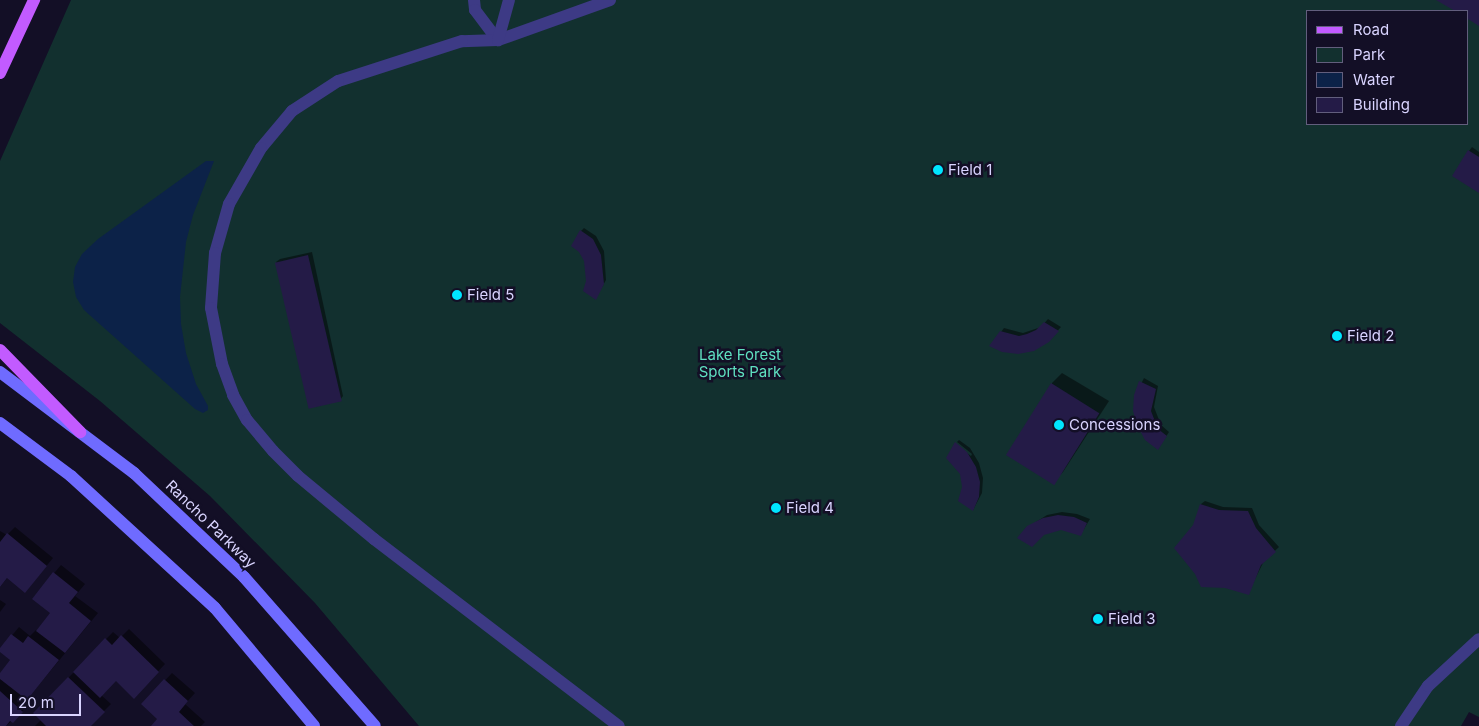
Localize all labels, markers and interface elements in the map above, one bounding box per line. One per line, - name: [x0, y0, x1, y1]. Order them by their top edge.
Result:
- legend: [1306, 10, 1469, 125]
- text: Road: [1353, 20, 1389, 39]
- text: Park: [1353, 45, 1385, 64]
- text: Water: [1353, 70, 1395, 89]
- text: Building: [1353, 95, 1410, 114]
- place label: Field 1: [948, 161, 992, 179]
- marker: Field 1: [932, 164, 944, 176]
- place label: Field 5: [467, 286, 514, 304]
- marker: Field 5: [451, 289, 463, 301]
- place label: Field 2: [1347, 327, 1394, 345]
- marker: Field 2: [1331, 330, 1343, 342]
- park label: Lake Forest Sports Park: [699, 345, 781, 380]
- place label: Concessions: [1069, 416, 1160, 434]
- marker: Concessions: [1053, 419, 1065, 431]
- street label: Rancho Parkway: [162, 476, 260, 572]
- place label: Field 4: [786, 499, 834, 517]
- marker: Field 4: [770, 502, 782, 514]
- place label: Field 3: [1108, 610, 1156, 628]
- marker: Field 3: [1092, 613, 1104, 625]
- scale bar: [12, 684, 84, 716]
- text: 20 m: [18, 693, 54, 712]

